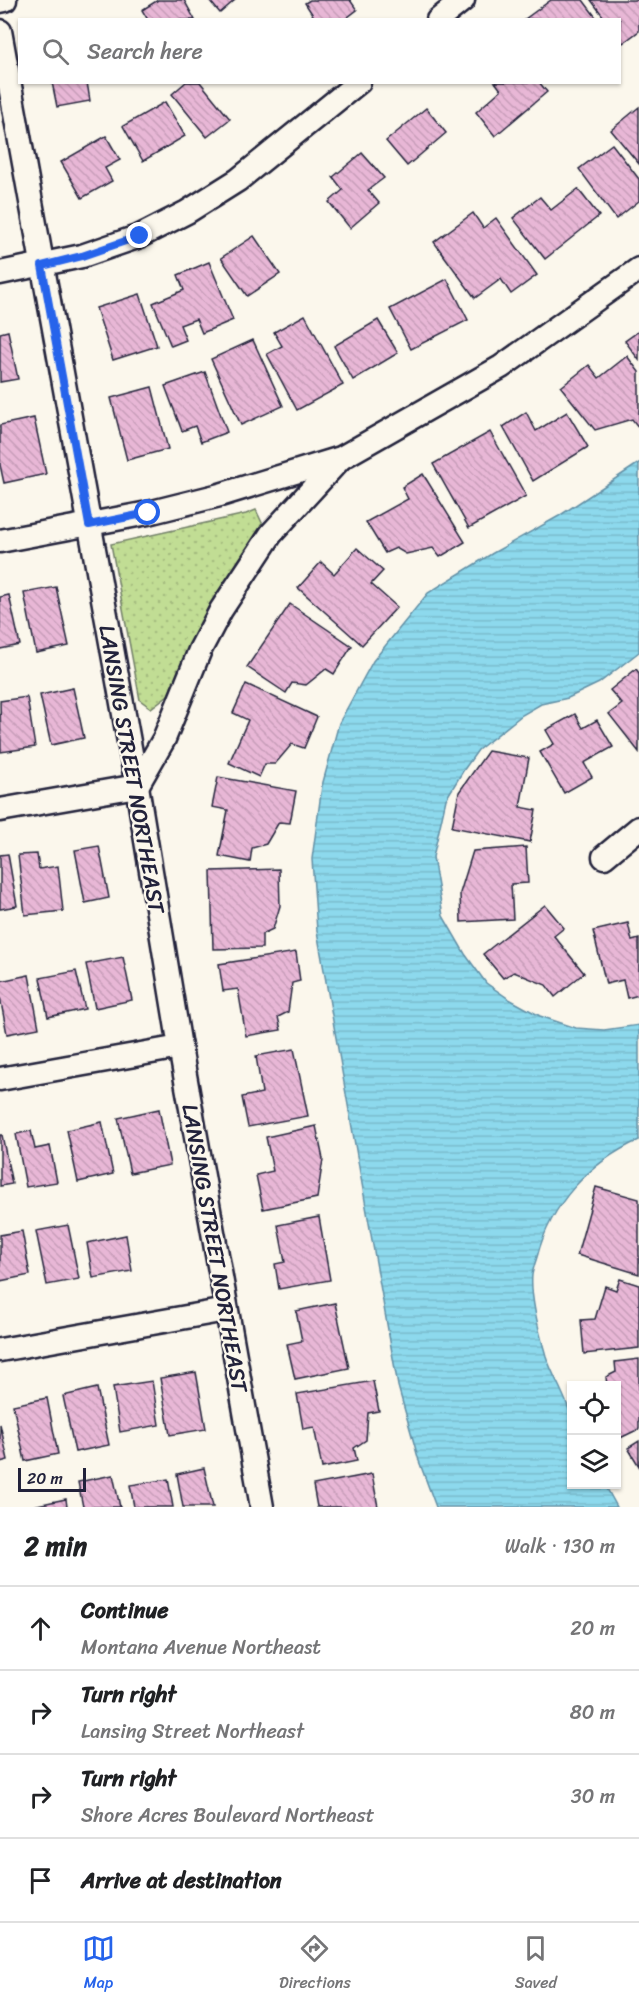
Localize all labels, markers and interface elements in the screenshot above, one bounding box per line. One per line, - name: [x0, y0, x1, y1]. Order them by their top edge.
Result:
- search box: [18, 18, 621, 84]
- text: Search here: [87, 32, 203, 71]
- icon: search: [39, 35, 72, 68]
- route end: [126, 222, 152, 248]
- route start: [134, 499, 160, 525]
- street label: LANSING STREET NORTHEAST: [87, 622, 177, 917]
- street label: LANSING STREET NORTHEAST: [170, 1101, 260, 1396]
- map controls: [567, 1381, 621, 1489]
- button: locate: [567, 1381, 621, 1435]
- button: layers: [567, 1435, 621, 1489]
- text: 20 m: [27, 1464, 63, 1493]
- scale bar: [18, 1465, 86, 1492]
- text: 2 min: [24, 1523, 87, 1569]
- text: Walk · 130 m: [505, 1529, 615, 1564]
- text: Continue: [81, 1591, 169, 1630]
- text: 20 m: [570, 1611, 615, 1646]
- icon: ahead: [24, 1612, 57, 1645]
- text: Montana Avenue Northeast: [81, 1630, 321, 1665]
- text: Turn right: [81, 1675, 176, 1714]
- text: 80 m: [570, 1695, 615, 1730]
- icon: right: [24, 1696, 57, 1729]
- text: Lansing Street Northeast: [81, 1714, 304, 1749]
- text: Turn right: [81, 1759, 176, 1798]
- text: 30 m: [571, 1779, 615, 1814]
- icon: right: [24, 1780, 57, 1813]
- text: Shore Acres Boulevard Northeast: [81, 1798, 374, 1833]
- text: Arrive at destination: [81, 1861, 282, 1900]
- icon: arrive: [24, 1864, 57, 1897]
- tab: Map: [82, 1932, 115, 1997]
- tab: Directions: [279, 1932, 351, 1997]
- tab: Saved: [515, 1932, 557, 1997]

